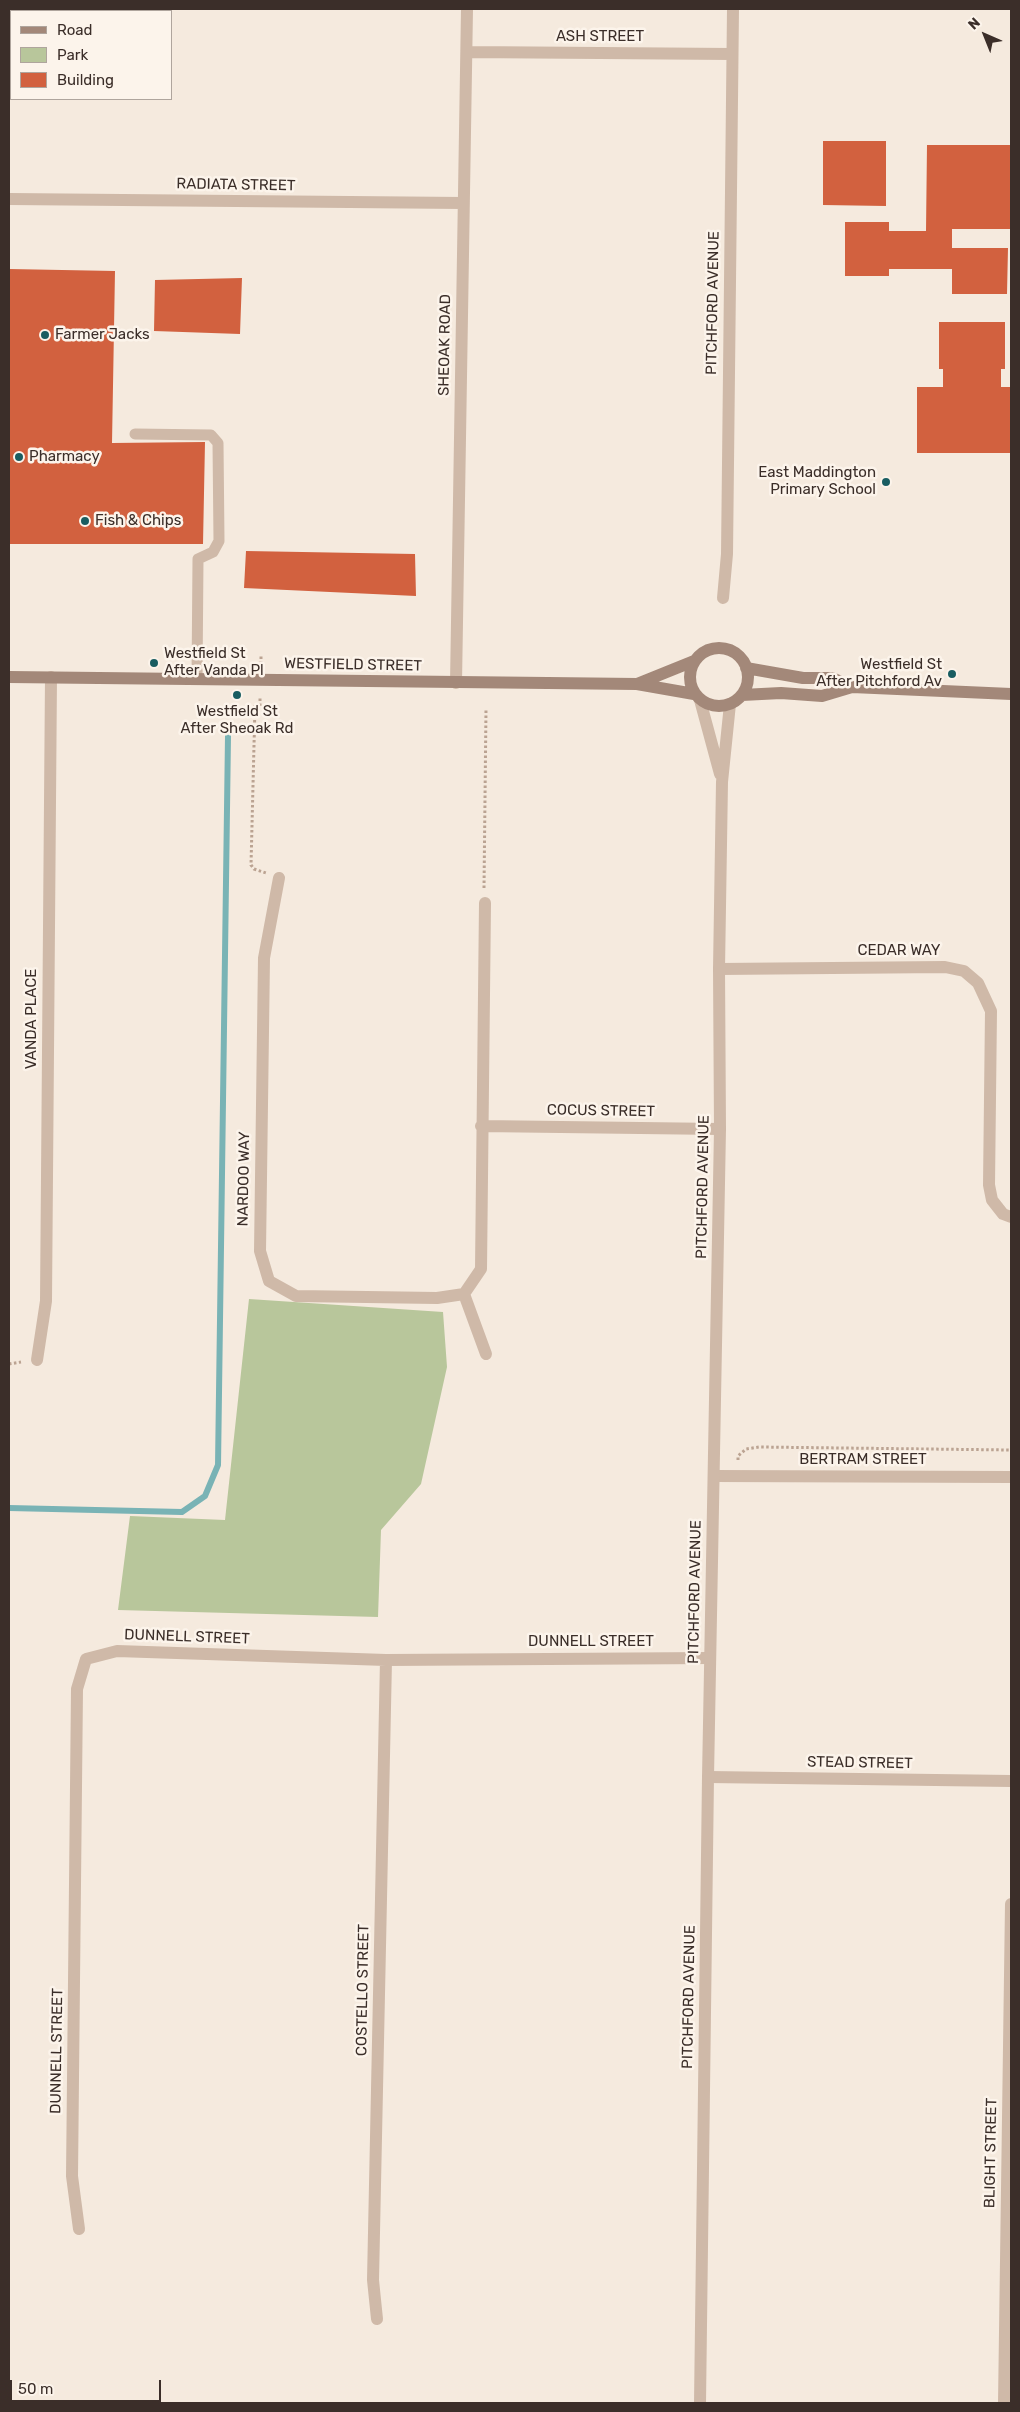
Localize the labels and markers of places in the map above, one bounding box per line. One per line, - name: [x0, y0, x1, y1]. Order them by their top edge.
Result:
- place label: Farmer Jacks: [55, 326, 150, 344]
- marker: Farmer Jacks: [39, 329, 51, 341]
- place label: Pharmacy: [29, 448, 100, 466]
- marker: Pharmacy: [13, 451, 25, 463]
- place label: East Maddington Primary School: [758, 464, 876, 499]
- marker: East Maddington Primary School: [880, 476, 892, 488]
- place label: Fish & Chips: [95, 512, 181, 530]
- marker: Fish & Chips: [79, 515, 91, 527]
- place label: Westfield St After Vanda Pl: [164, 645, 264, 680]
- place label: Westfield St After Pitchford Av: [816, 656, 942, 691]
- marker: Westfield St After Vanda Pl: [148, 657, 160, 669]
- marker: Westfield St After Pitchford Av: [946, 668, 958, 680]
- marker: Westfield St After Sheoak Rd: [231, 689, 243, 701]
- place label: Westfield St After Sheoak Rd: [181, 703, 293, 738]

